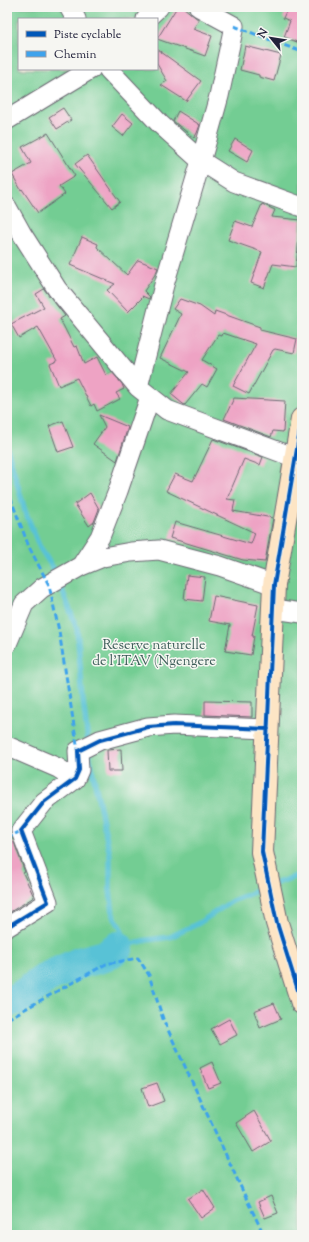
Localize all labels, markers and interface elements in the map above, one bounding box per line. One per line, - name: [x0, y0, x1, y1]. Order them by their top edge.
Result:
- legend: [18, 18, 158, 70]
- north arrow: [251, 18, 291, 58]
- text: Piste cyclable: [54, 26, 122, 44]
- text: N: [254, 26, 272, 42]
- text: Chemin: [54, 46, 97, 64]
- park label: Réserve naturelle de l'ITAV (Ngengere: [92, 636, 216, 672]

